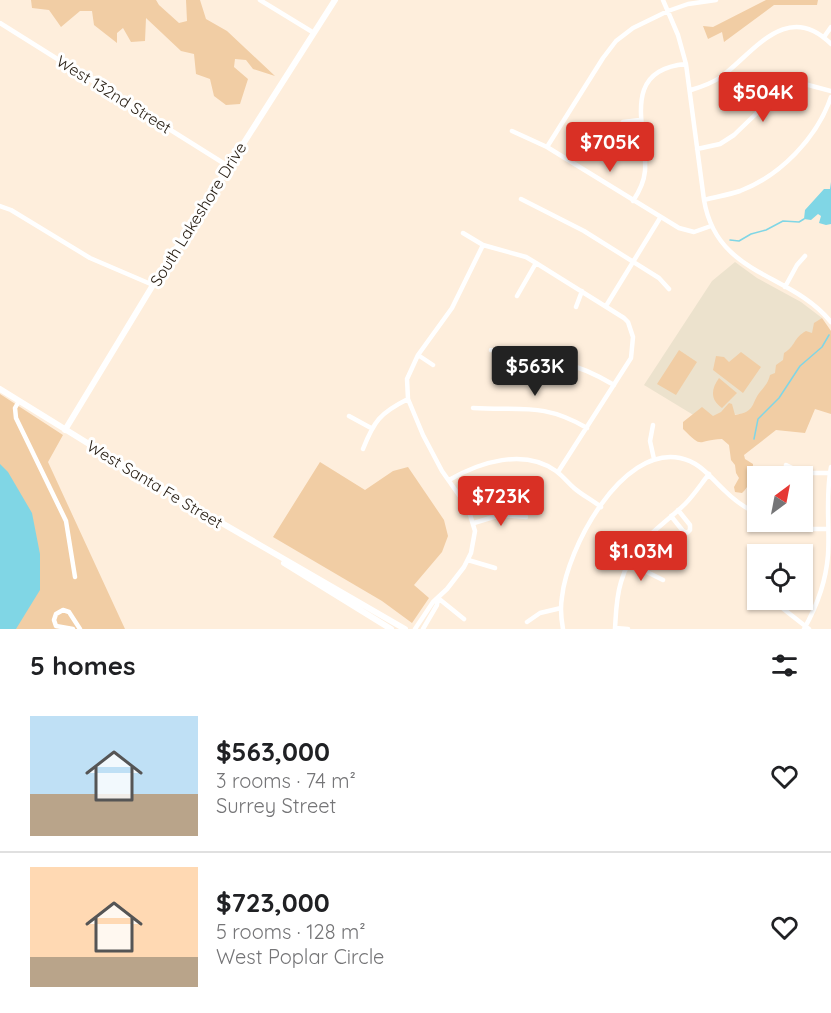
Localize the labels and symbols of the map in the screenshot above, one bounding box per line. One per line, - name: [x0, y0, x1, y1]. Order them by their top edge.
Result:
- street label: West 132nd Street: [53, 51, 175, 137]
- pin: $504K: [721, 72, 805, 123]
- pin: $705K: [568, 122, 652, 173]
- street label: South Lakeshore Drive: [146, 138, 250, 290]
- pin: $563K: [493, 346, 577, 397]
- street label: West Santa Fe Street: [83, 436, 227, 532]
- north arrow: [747, 466, 813, 532]
- pin: $723K: [459, 476, 543, 527]
- pin: $1.03M: [592, 531, 690, 582]

